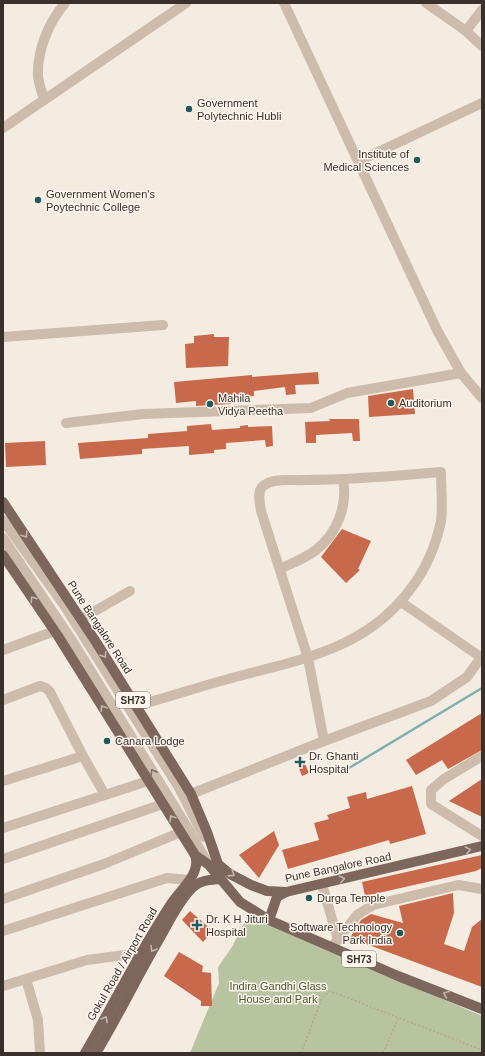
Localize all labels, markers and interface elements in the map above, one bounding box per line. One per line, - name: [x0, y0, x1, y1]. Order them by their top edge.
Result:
- place label: Government Polytechnic Hubli: [197, 97, 281, 122]
- marker: Government Polytechnic Hubli: [184, 104, 194, 114]
- place label: Institute of Medical Sciences: [323, 148, 410, 173]
- marker: Institute of Medical Sciences: [412, 155, 422, 165]
- place label: Government Women's Poytechnic College: [46, 188, 155, 213]
- marker: Government Women's Poytechnic College: [33, 195, 43, 205]
- place label: Mahila Vidya Peetha: [218, 392, 284, 417]
- place label: Auditorium: [399, 397, 452, 409]
- marker: Auditorium: [386, 398, 396, 408]
- marker: Mahila Vidya Peetha: [205, 399, 215, 409]
- one-way arrow: [20, 530, 27, 537]
- street label: Pune Bangalore Road: [65, 578, 135, 676]
- one-way arrow: [31, 596, 38, 603]
- one-way arrow: [99, 651, 107, 658]
- road number: SH73: [116, 692, 150, 708]
- one-way arrow: [100, 705, 108, 712]
- place label: Canara Lodge: [115, 735, 185, 747]
- marker: Canara Lodge: [102, 736, 112, 746]
- place label: Dr. Ghanti Hospital: [309, 750, 359, 775]
- marker: Dr. Ghanti Hospital: [294, 756, 306, 768]
- one-way arrow: [150, 769, 157, 776]
- one-way arrow: [170, 816, 177, 823]
- one-way arrow: [465, 846, 471, 854]
- street label: Pune Bangalore Road: [284, 850, 392, 884]
- one-way arrow: [227, 869, 234, 876]
- one-way arrow: [338, 876, 345, 884]
- place label: Durga Temple: [317, 892, 385, 904]
- marker: Durga Temple: [304, 893, 314, 903]
- street label: Gokul Road / Airport Road: [85, 905, 159, 1023]
- place label: Dr. K H Jituri Hospital: [206, 913, 268, 938]
- marker: Dr. K H Jituri Hospital: [191, 919, 203, 931]
- place label: Software Technology Park India: [290, 921, 393, 946]
- marker: Software Technology Park India: [395, 928, 405, 938]
- one-way arrow: [151, 945, 158, 952]
- road number: SH73: [342, 951, 376, 967]
- park label: Indira Gandhi Glass House and Park: [229, 980, 327, 1005]
- one-way arrow: [442, 990, 449, 998]
- one-way arrow: [100, 1016, 107, 1023]

